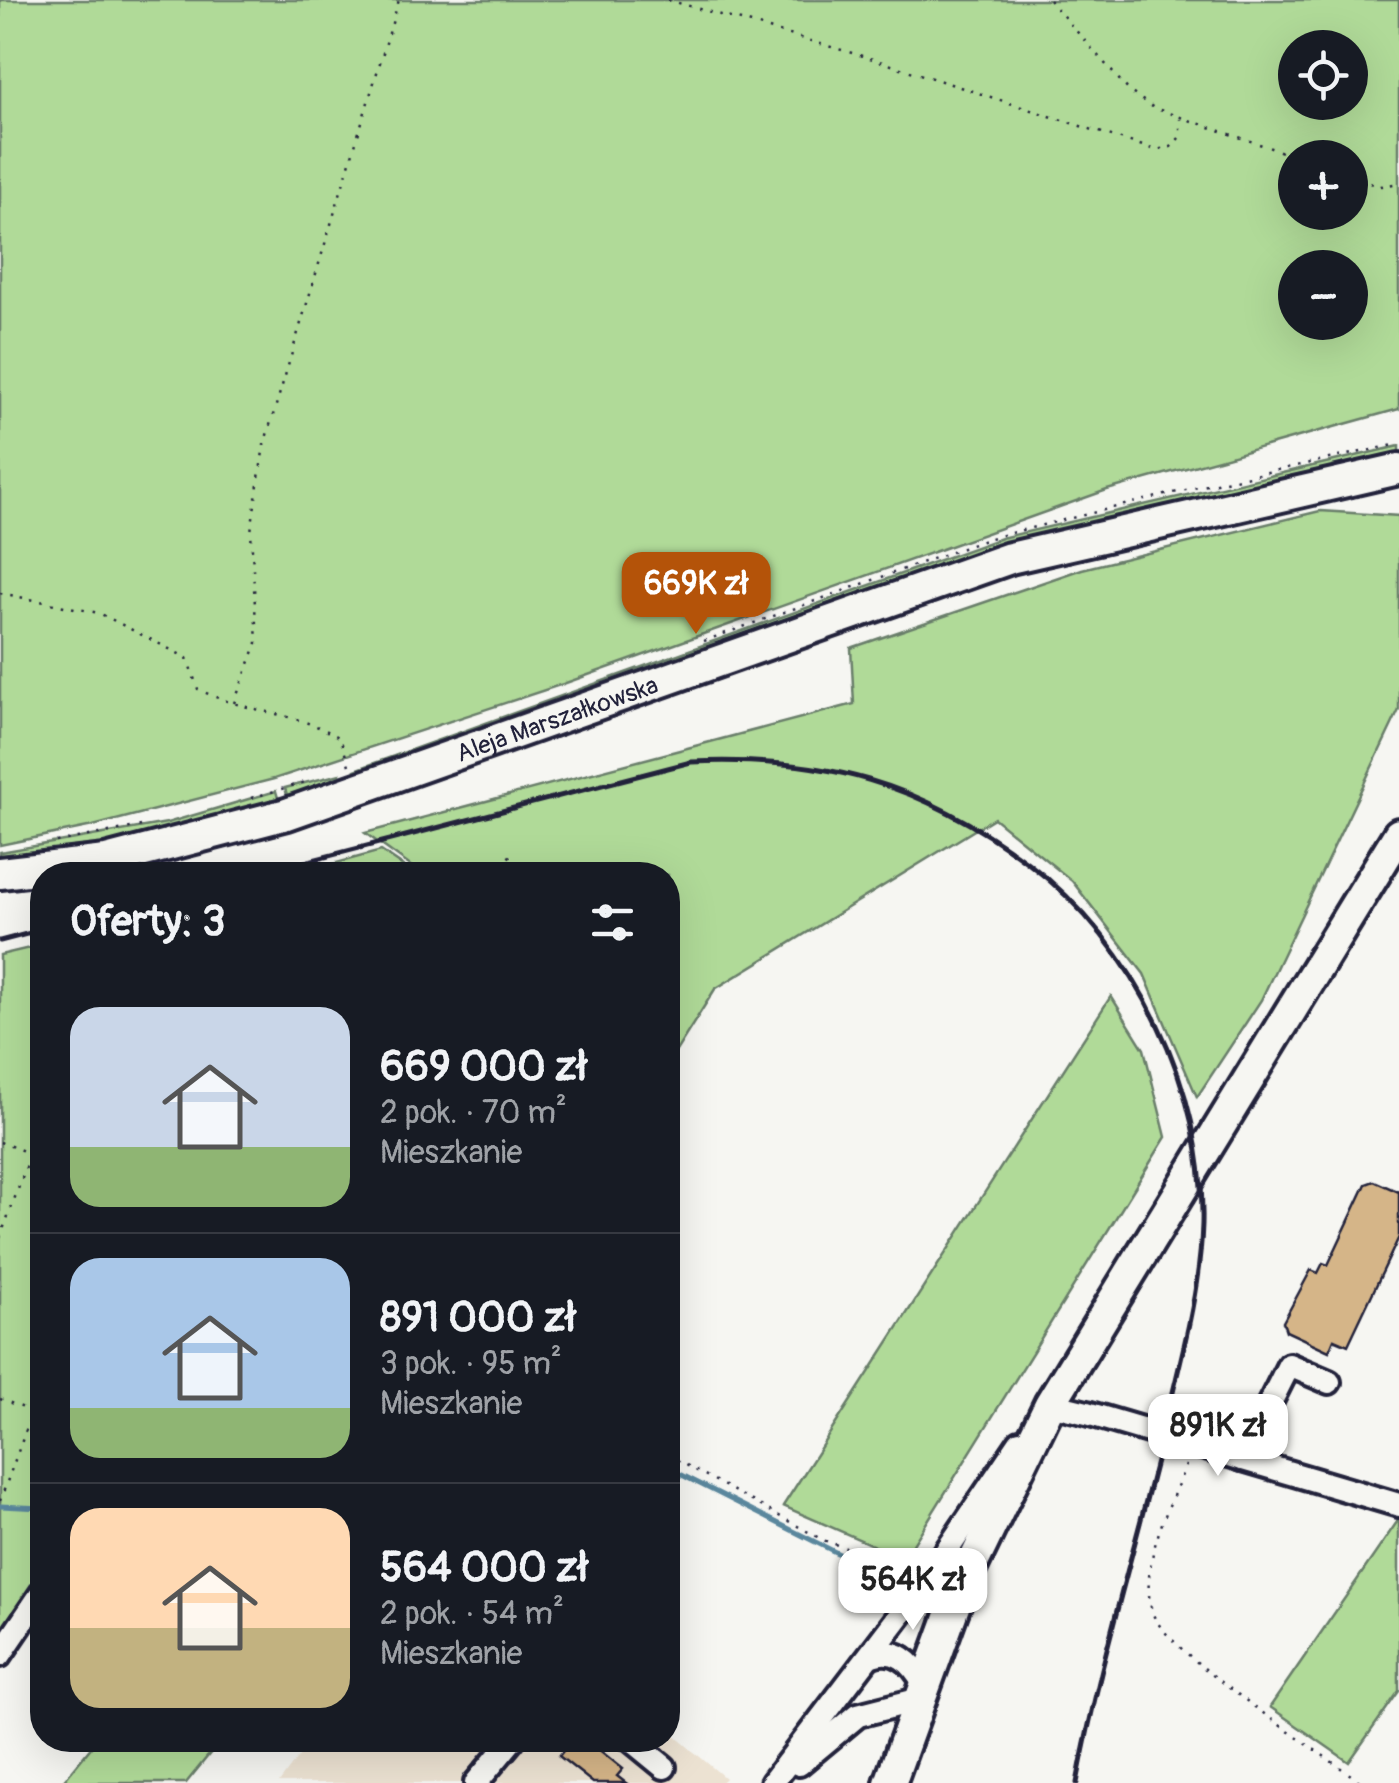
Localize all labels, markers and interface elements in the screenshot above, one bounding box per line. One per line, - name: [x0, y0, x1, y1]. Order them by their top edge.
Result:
- map controls: [1278, 30, 1368, 340]
- button: locate: [1278, 30, 1368, 120]
- button: +: [1278, 140, 1368, 230]
- button: −: [1278, 250, 1368, 340]
- pin: 669K zł: [604, 552, 788, 637]
- text: 669K zł: [644, 564, 748, 604]
- street label: Aleja Marszałkowska: [452, 670, 662, 770]
- icon: filters: [585, 895, 640, 950]
- text: Oferty: 3: [70, 896, 226, 948]
- text: 669 000 zł: [380, 1041, 587, 1093]
- icon: home: [150, 1047, 270, 1167]
- text: 2 pok. · 70 m²: [380, 1093, 567, 1133]
- text: Mieszkanie: [380, 1133, 522, 1173]
- text: 891 000 zł: [380, 1292, 576, 1344]
- icon: home: [150, 1298, 270, 1418]
- text: 3 pok. · 95 m²: [380, 1344, 562, 1384]
- text: Mieszkanie: [380, 1384, 522, 1424]
- pin: 891K zł: [1126, 1394, 1310, 1479]
- text: 891K zł: [1170, 1406, 1266, 1446]
- text: 564 000 zł: [380, 1542, 588, 1594]
- icon: home: [150, 1548, 270, 1668]
- pin: 564K zł: [821, 1548, 1005, 1633]
- text: 564K zł: [860, 1560, 966, 1600]
- text: 2 pok. · 54 m²: [380, 1594, 564, 1634]
- text: Mieszkanie: [380, 1634, 522, 1674]

